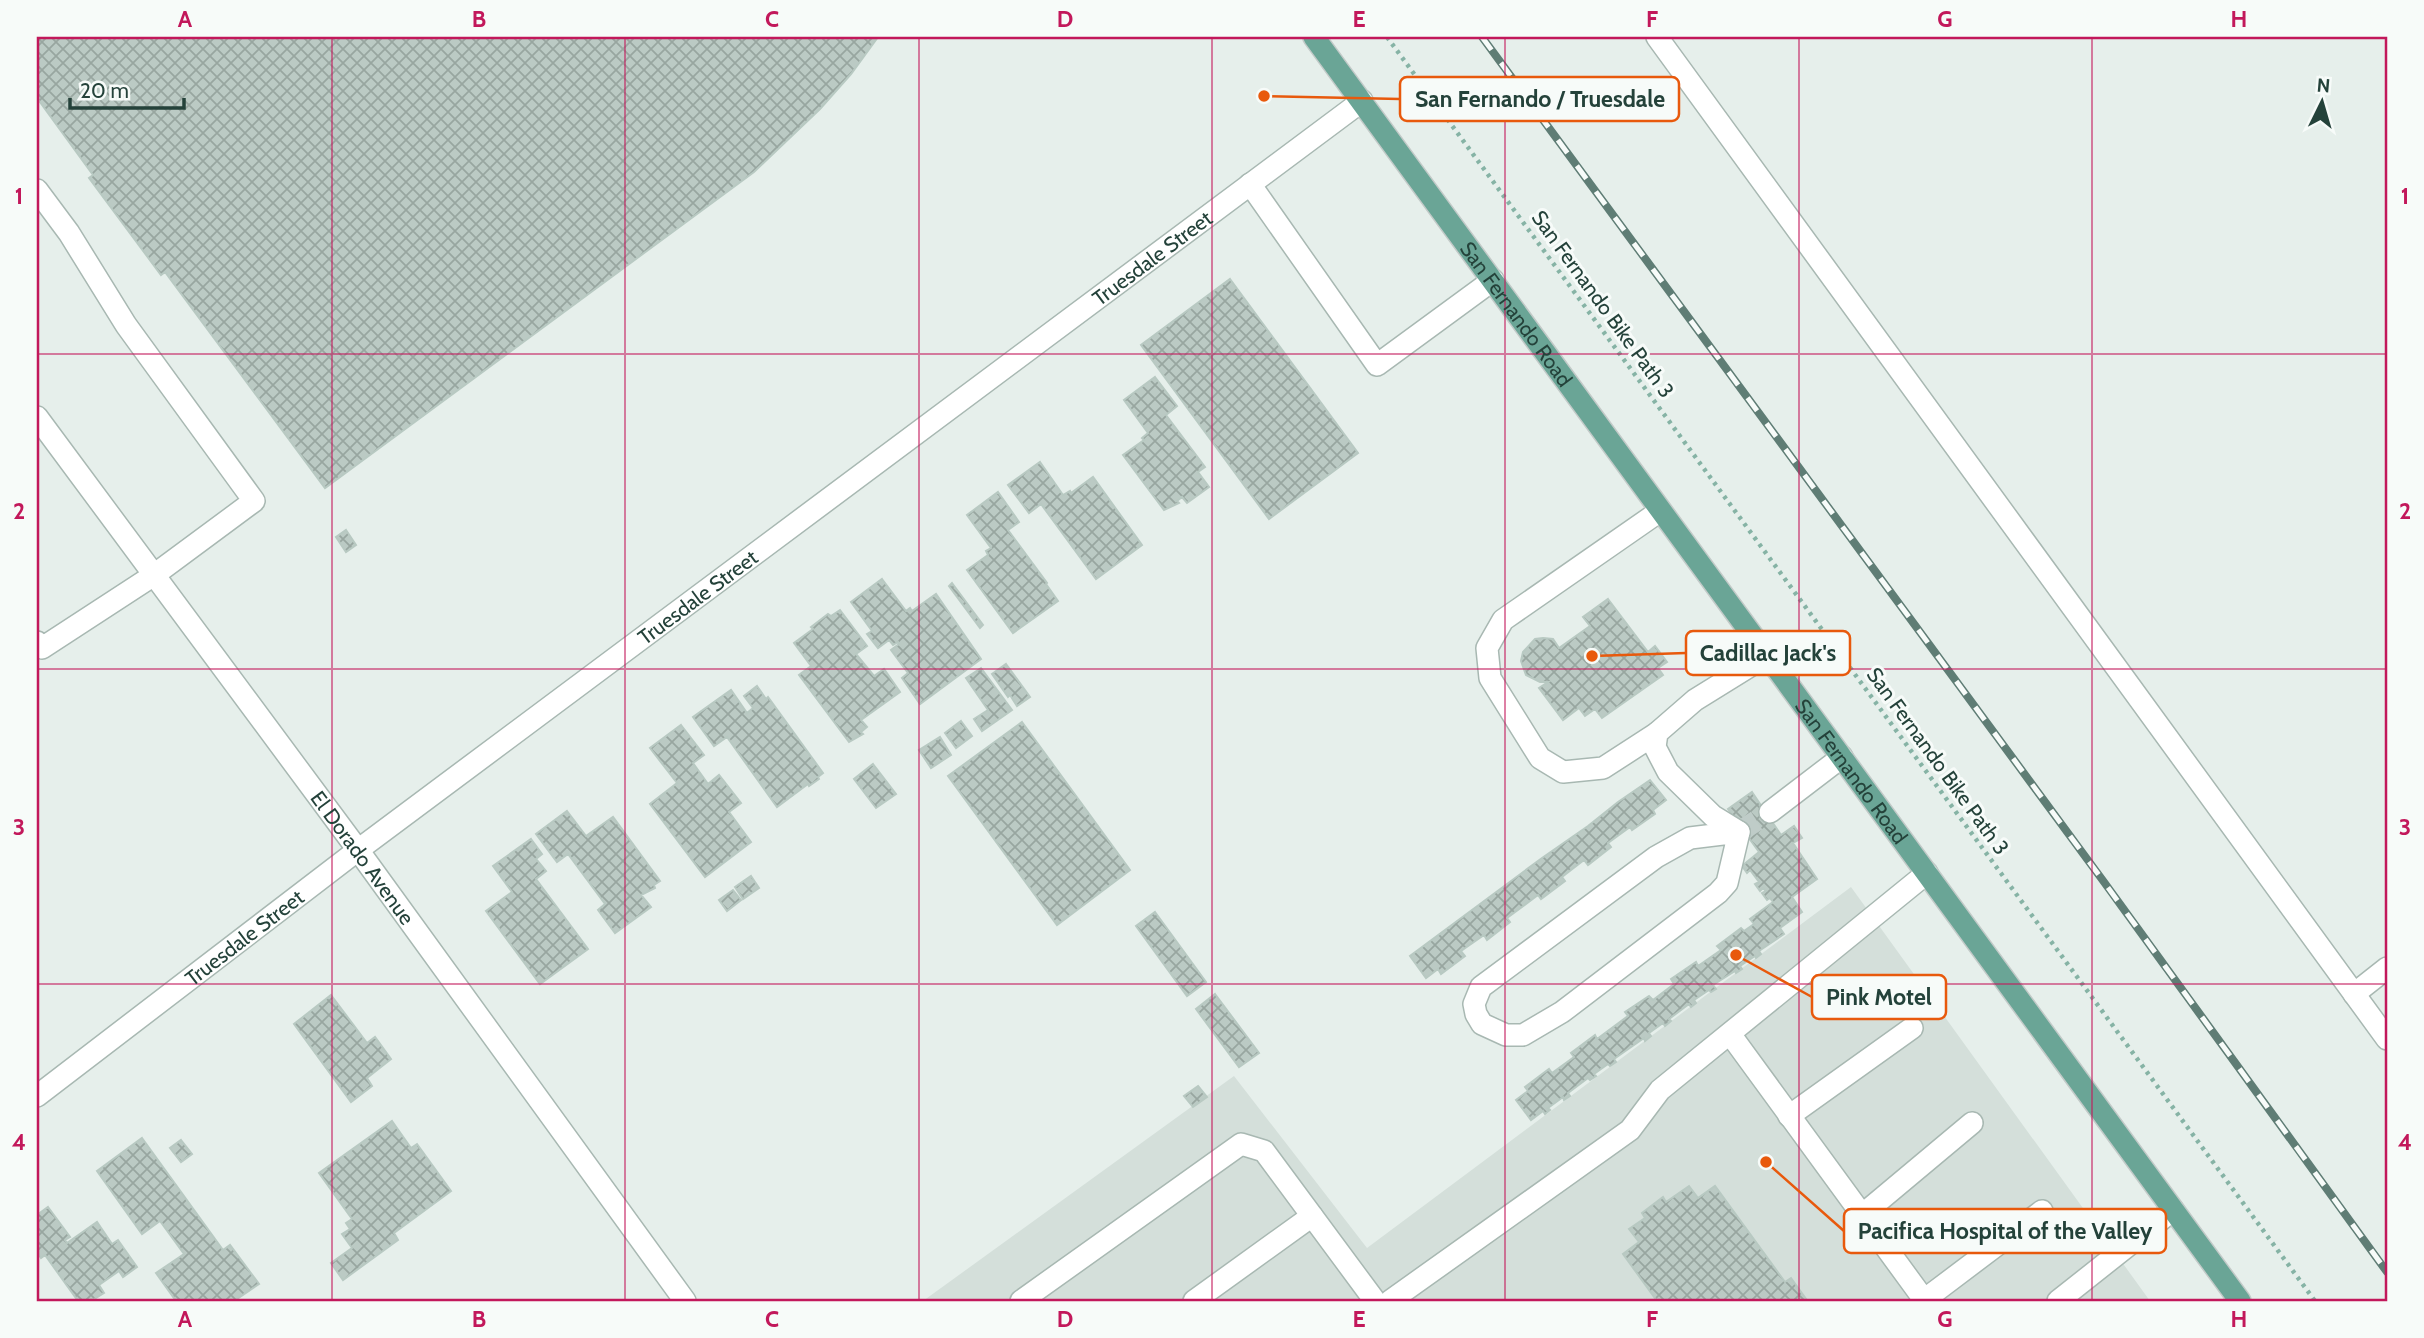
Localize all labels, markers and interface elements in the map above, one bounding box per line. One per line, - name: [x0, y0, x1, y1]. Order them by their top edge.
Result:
- text: A: [178, 5, 193, 33]
- text: B: [472, 5, 486, 33]
- text: C: [765, 5, 779, 33]
- text: D: [1057, 5, 1073, 33]
- text: E: [1352, 5, 1366, 33]
- text: F: [1646, 5, 1658, 33]
- text: G: [1937, 5, 1953, 33]
- text: H: [2231, 5, 2247, 33]
- scale bar: [70, 66, 184, 110]
- north arrow: [2288, 66, 2358, 136]
- text: N: [2316, 74, 2331, 98]
- callout: San Fernando / Truesdale: [1400, 77, 1679, 121]
- text: 20 m: [80, 78, 129, 103]
- text: San Fernando / Truesdale: [1415, 85, 1665, 113]
- text: 1: [15, 182, 23, 210]
- text: 1: [2401, 182, 2409, 210]
- street label: Truesdale Street: [1087, 205, 1217, 310]
- street label: San Fernando Bike Path 3: [1527, 206, 1679, 402]
- street label: San Fernando Road: [1455, 236, 1578, 391]
- text: 2: [13, 497, 25, 525]
- text: 2: [2399, 497, 2411, 525]
- street label: Truesdale Street: [633, 544, 762, 649]
- callout: Cadillac Jack's: [1686, 631, 1850, 675]
- text: Cadillac Jack's: [1700, 639, 1836, 667]
- street label: San Fernando Bike Path 3: [1862, 663, 2014, 859]
- street label: San Fernando Road: [1790, 694, 1913, 848]
- street label: El Dorado Avenue: [306, 786, 420, 929]
- text: 3: [13, 813, 25, 841]
- text: 3: [2399, 813, 2411, 841]
- street label: Truesdale Street: [180, 884, 308, 991]
- callout: Pink Motel: [1812, 975, 1946, 1019]
- text: Pink Motel: [1826, 983, 1932, 1011]
- text: 4: [12, 1128, 26, 1156]
- text: 4: [2398, 1128, 2412, 1156]
- callout: Pacifica Hospital of the Valley: [1844, 1209, 2166, 1253]
- text: Pacifica Hospital of the Valley: [1858, 1217, 2153, 1245]
- text: A: [178, 1305, 193, 1333]
- text: B: [472, 1305, 486, 1333]
- text: C: [765, 1305, 779, 1333]
- text: D: [1057, 1305, 1073, 1333]
- text: E: [1352, 1305, 1366, 1333]
- text: F: [1646, 1305, 1658, 1333]
- text: G: [1937, 1305, 1953, 1333]
- text: H: [2231, 1305, 2247, 1333]

